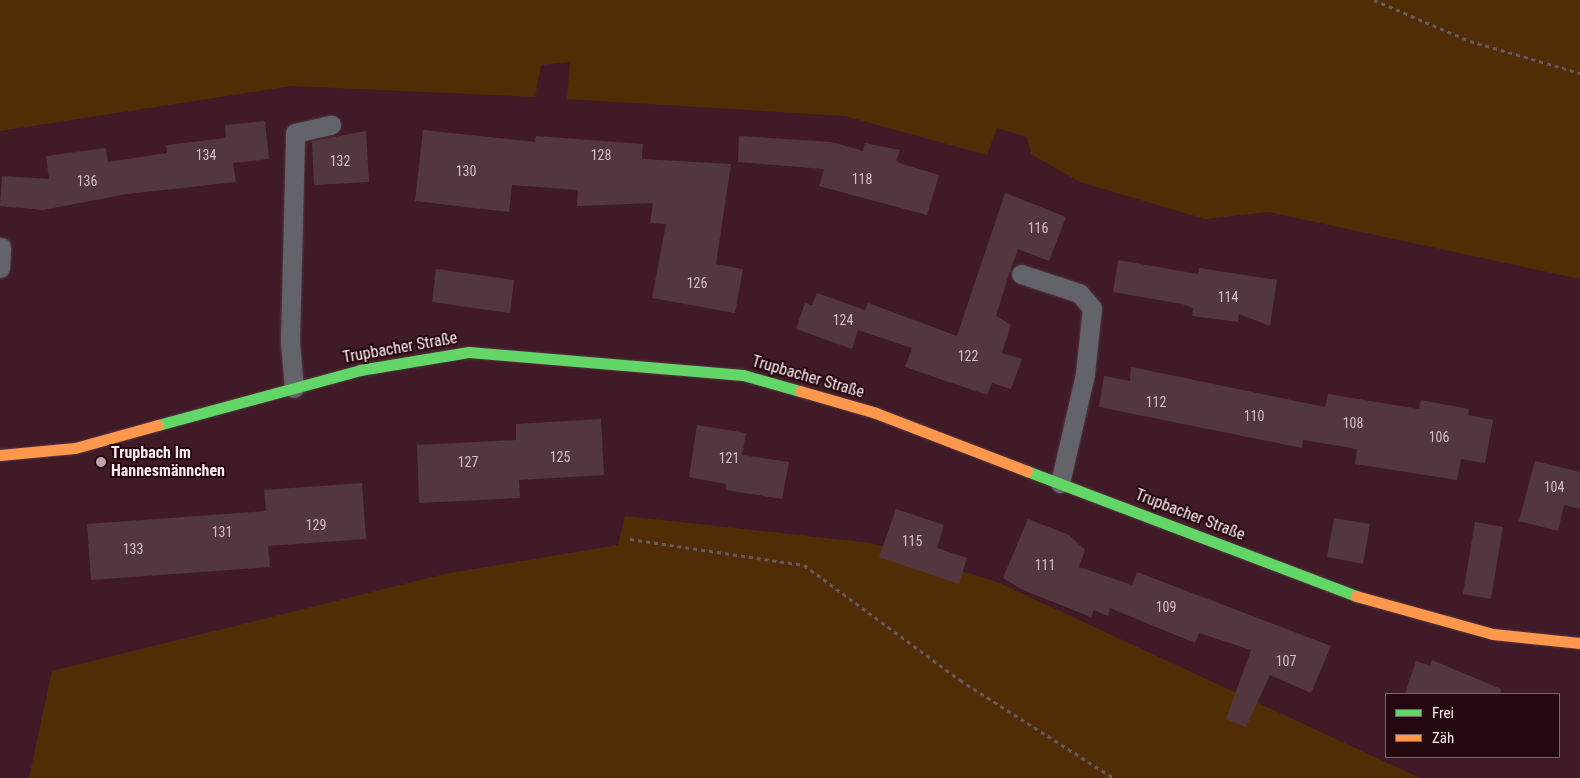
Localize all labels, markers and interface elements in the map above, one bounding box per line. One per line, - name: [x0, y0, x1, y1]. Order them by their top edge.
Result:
- house number: 134: [196, 147, 216, 163]
- house number: 128: [591, 147, 611, 163]
- house number: 132: [330, 153, 350, 169]
- house number: 130: [456, 163, 476, 179]
- house number: 118: [852, 171, 872, 187]
- house number: 136: [77, 173, 97, 189]
- house number: 116: [1028, 220, 1048, 236]
- house number: 126: [687, 275, 707, 291]
- house number: 114: [1218, 289, 1238, 305]
- house number: 124: [833, 312, 853, 328]
- street label: Trupbacher Straße: [341, 328, 459, 368]
- house number: 122: [958, 348, 978, 364]
- street label: Trupbacher Straße: [750, 352, 866, 402]
- house number: 112: [1146, 394, 1166, 410]
- house number: 110: [1244, 408, 1264, 424]
- house number: 108: [1343, 415, 1363, 431]
- house number: 106: [1429, 429, 1449, 445]
- place label: Trupbach Im Hannesmännchen: [111, 443, 225, 481]
- house number: 125: [550, 449, 570, 465]
- house number: 121: [719, 450, 739, 466]
- house number: 127: [458, 454, 478, 470]
- marker: Trupbach Im Hannesmännchen: [95, 456, 107, 468]
- house number: 104: [1544, 479, 1564, 495]
- street label: Trupbacher Straße: [1132, 485, 1248, 545]
- house number: 129: [306, 517, 326, 533]
- house number: 131: [212, 524, 232, 540]
- house number: 115: [902, 533, 922, 549]
- house number: 133: [123, 541, 143, 557]
- house number: 111: [1035, 557, 1055, 573]
- house number: 109: [1156, 599, 1176, 615]
- house number: 107: [1276, 653, 1296, 669]
- legend: [1385, 693, 1560, 758]
- text: Frei: [1432, 704, 1454, 722]
- text: Zäh: [1432, 729, 1454, 747]

